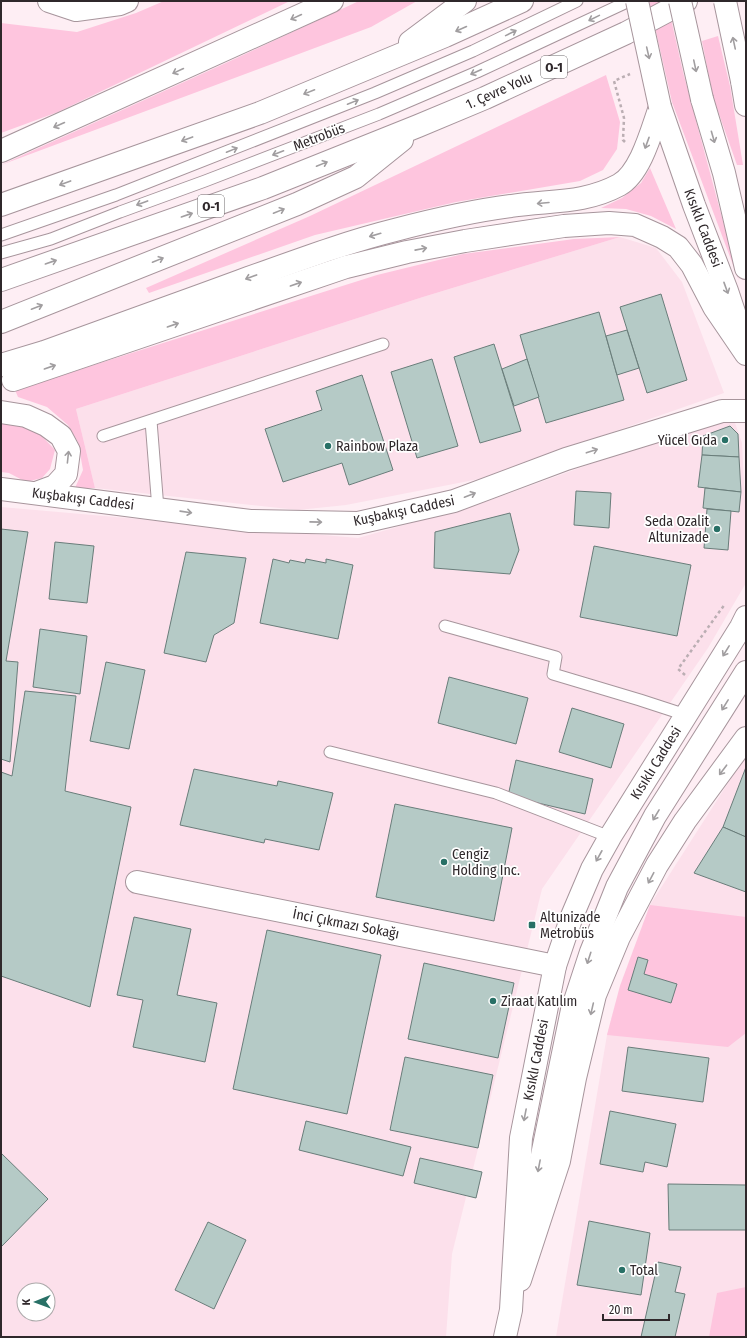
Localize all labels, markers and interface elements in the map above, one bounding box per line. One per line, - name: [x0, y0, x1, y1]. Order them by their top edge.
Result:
- one-way arrow: [291, 14, 303, 21]
- one-way arrow: [588, 15, 600, 22]
- one-way arrow: [456, 26, 468, 33]
- one-way arrow: [505, 29, 517, 36]
- one-way arrow: [729, 37, 737, 50]
- one-way arrow: [645, 46, 653, 59]
- road number: O-1: [541, 56, 567, 78]
- one-way arrow: [691, 60, 699, 73]
- one-way arrow: [172, 68, 184, 75]
- street label: 1. Çevre Yolu: [463, 69, 535, 113]
- one-way arrow: [470, 69, 482, 76]
- one-way arrow: [303, 89, 315, 97]
- one-way arrow: [347, 97, 359, 105]
- street label: Metrobüs: [291, 119, 347, 155]
- one-way arrow: [54, 122, 66, 129]
- one-way arrow: [710, 130, 717, 143]
- one-way arrow: [182, 135, 194, 143]
- one-way arrow: [643, 137, 650, 150]
- one-way arrow: [226, 145, 238, 153]
- one-way arrow: [272, 150, 284, 158]
- one-way arrow: [315, 160, 327, 168]
- one-way arrow: [59, 180, 72, 187]
- street label: Kısıklı Caddesi: [680, 186, 726, 270]
- road number: O-1: [198, 195, 224, 217]
- one-way arrow: [537, 199, 550, 206]
- one-way arrow: [137, 200, 149, 208]
- one-way arrow: [272, 207, 284, 215]
- one-way arrow: [180, 210, 192, 218]
- one-way arrow: [368, 232, 381, 239]
- one-way arrow: [415, 245, 428, 253]
- one-way arrow: [152, 255, 164, 263]
- one-way arrow: [45, 258, 57, 266]
- one-way arrow: [245, 274, 258, 281]
- one-way arrow: [290, 280, 303, 287]
- one-way arrow: [723, 281, 730, 294]
- one-way arrow: [31, 303, 43, 311]
- one-way arrow: [167, 321, 179, 329]
- one-way arrow: [43, 363, 56, 370]
- place label: Yücel Gıda: [658, 432, 717, 449]
- marker: Yücel Gıda: [720, 435, 730, 445]
- place label: Rainbow Plaza: [336, 438, 419, 455]
- marker: Rainbow Plaza: [323, 441, 333, 451]
- one-way arrow: [586, 446, 598, 454]
- one-way arrow: [64, 451, 71, 464]
- street label: Kuşbakışı Caddesi: [31, 484, 135, 514]
- one-way arrow: [464, 491, 476, 499]
- street label: Kuşbakışı Caddesi: [352, 492, 456, 530]
- one-way arrow: [179, 509, 192, 516]
- place label: Seda Ozalit Altunizade: [645, 513, 709, 546]
- one-way arrow: [309, 518, 322, 526]
- marker: Seda Ozalit Altunizade: [712, 524, 722, 534]
- one-way arrow: [722, 645, 730, 657]
- one-way arrow: [721, 699, 729, 710]
- street label: Kısıklı Caddesi: [627, 723, 685, 803]
- one-way arrow: [719, 764, 727, 775]
- one-way arrow: [651, 809, 659, 821]
- place label: Cengiz Holding Inc.: [452, 846, 520, 879]
- one-way arrow: [594, 850, 602, 862]
- marker: Cengiz Holding Inc.: [439, 857, 449, 867]
- one-way arrow: [646, 872, 654, 884]
- street label: İnci Çıkmazı Sokağı: [291, 905, 401, 943]
- place label: Altunizade Metrobüs: [540, 909, 601, 942]
- marker: Altunizade Metrobüs: [527, 920, 537, 930]
- one-way arrow: [584, 951, 592, 963]
- place label: Ziraat Katılım: [501, 993, 577, 1010]
- marker: Ziraat Katılım: [488, 996, 498, 1006]
- one-way arrow: [587, 1002, 595, 1015]
- street label: Kısıklı Caddesi: [520, 1018, 552, 1102]
- one-way arrow: [521, 1108, 529, 1121]
- one-way arrow: [535, 1159, 543, 1172]
- place label: Total: [630, 1262, 658, 1279]
- marker: Total: [617, 1265, 627, 1275]
- north arrow: [16, 1282, 56, 1322]
- scale bar: [603, 1296, 669, 1322]
- text: K: [20, 1298, 33, 1305]
- text: 20 m: [609, 1303, 633, 1317]

